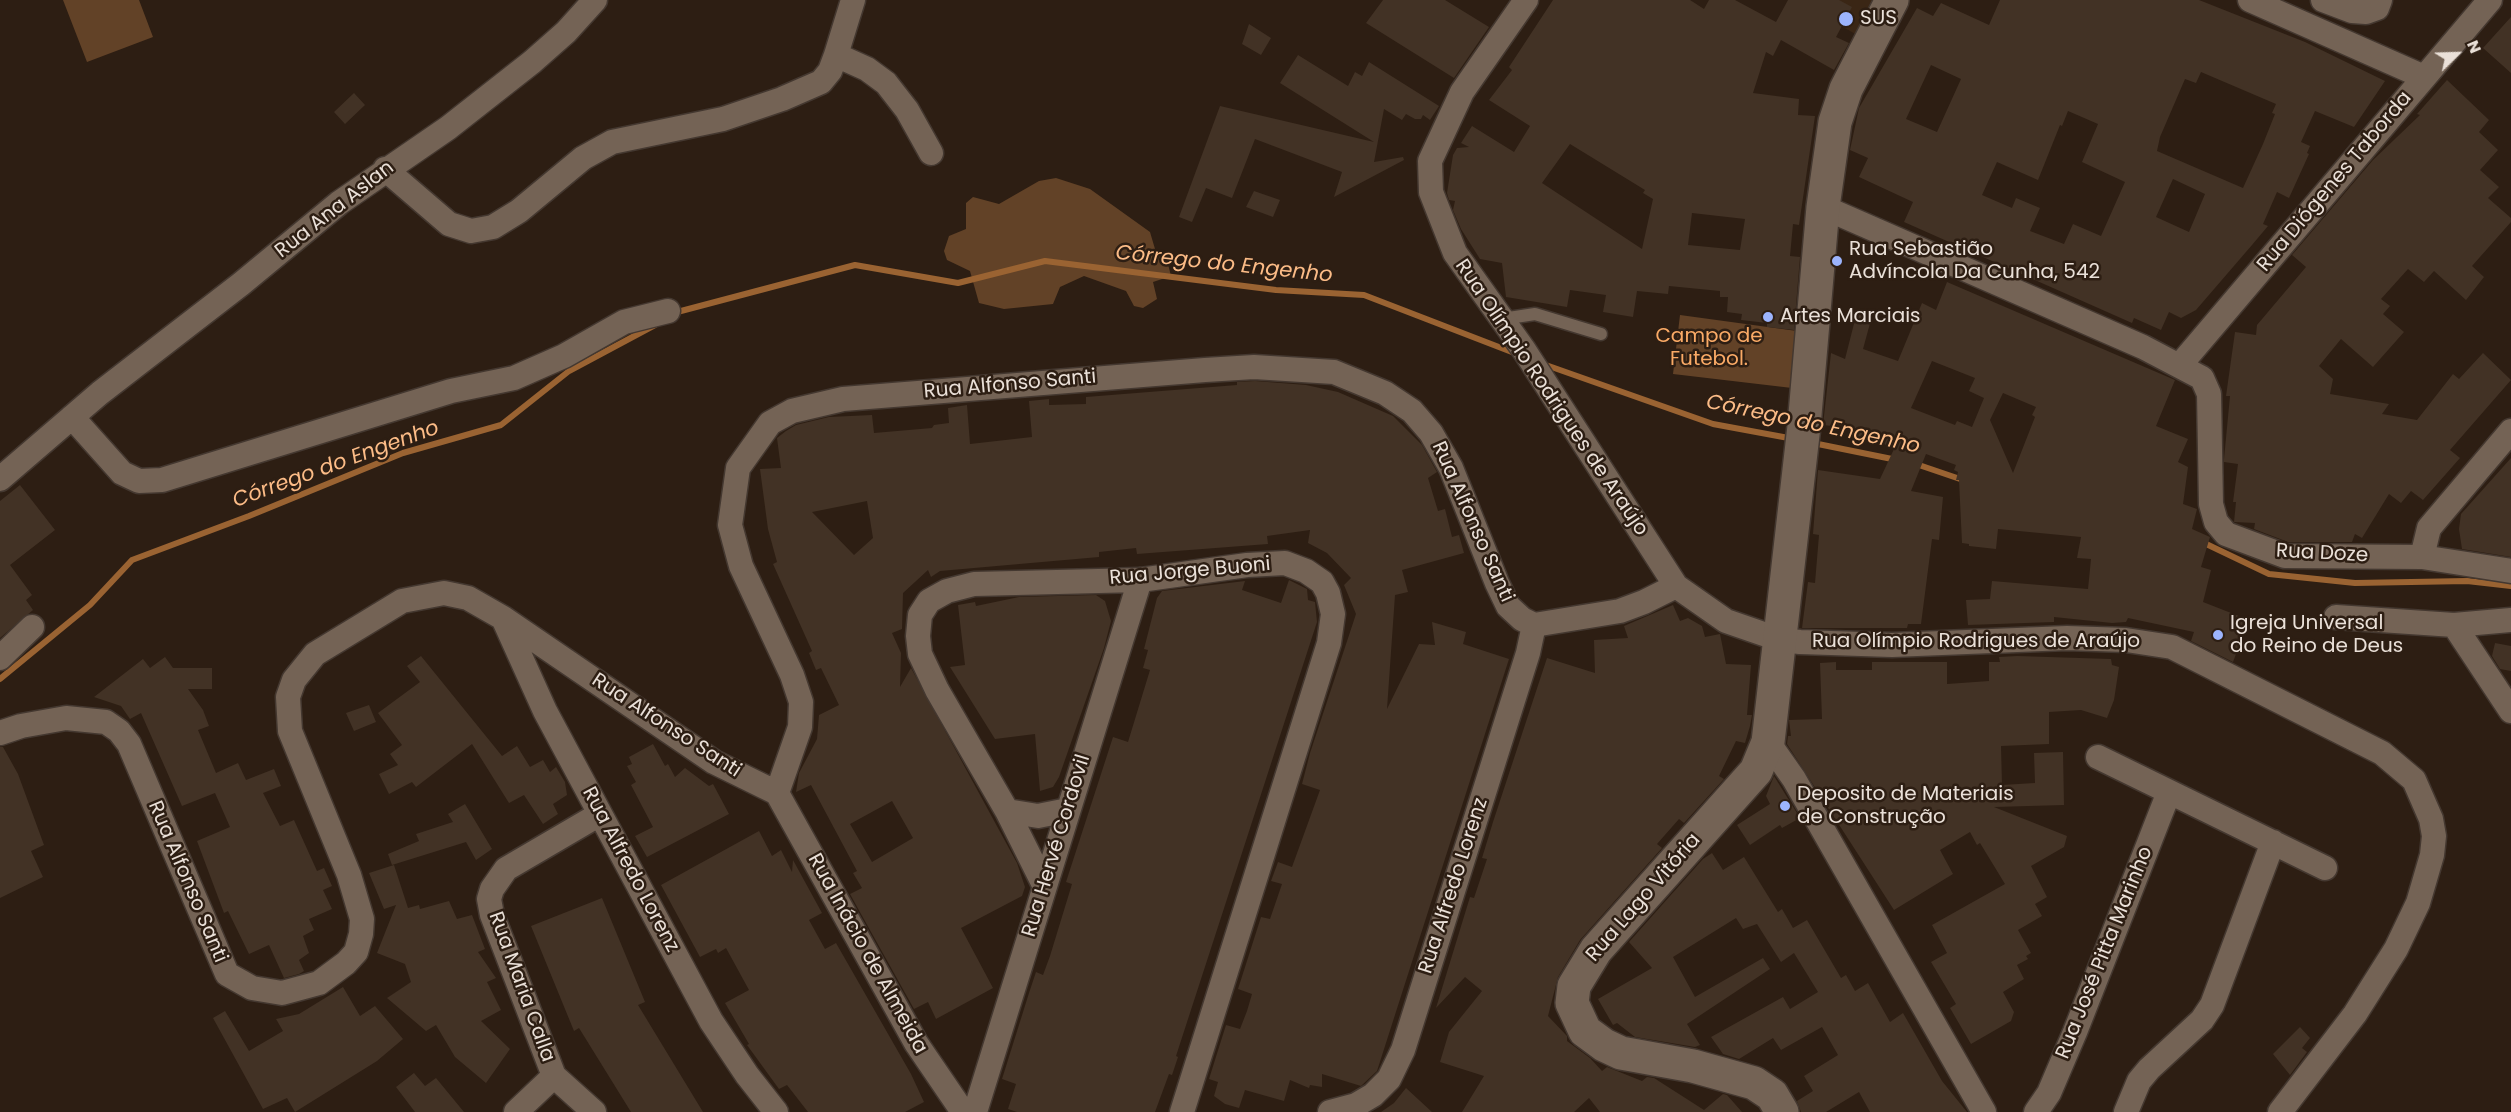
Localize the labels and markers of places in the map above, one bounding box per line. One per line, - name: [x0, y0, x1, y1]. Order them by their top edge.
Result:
- place label: SUS: [1860, 7, 1897, 31]
- marker: SUS: [1837, 10, 1855, 28]
- place label: Rua Sebastião Advíncola Da Cunha, 542: [1849, 238, 2100, 285]
- marker: Rua Sebastião Advíncola Da Cunha, 542: [1830, 254, 1844, 268]
- place label: Artes Marciais: [1780, 305, 1921, 329]
- marker: Artes Marciais: [1761, 310, 1775, 324]
- place label: Igreja Universal do Reino de Deus: [2230, 612, 2403, 659]
- marker: Igreja Universal do Reino de Deus: [2211, 628, 2225, 642]
- place label: Deposito de Materiais de Construção: [1797, 783, 2014, 830]
- marker: Deposito de Materiais de Construção: [1778, 799, 1792, 813]

